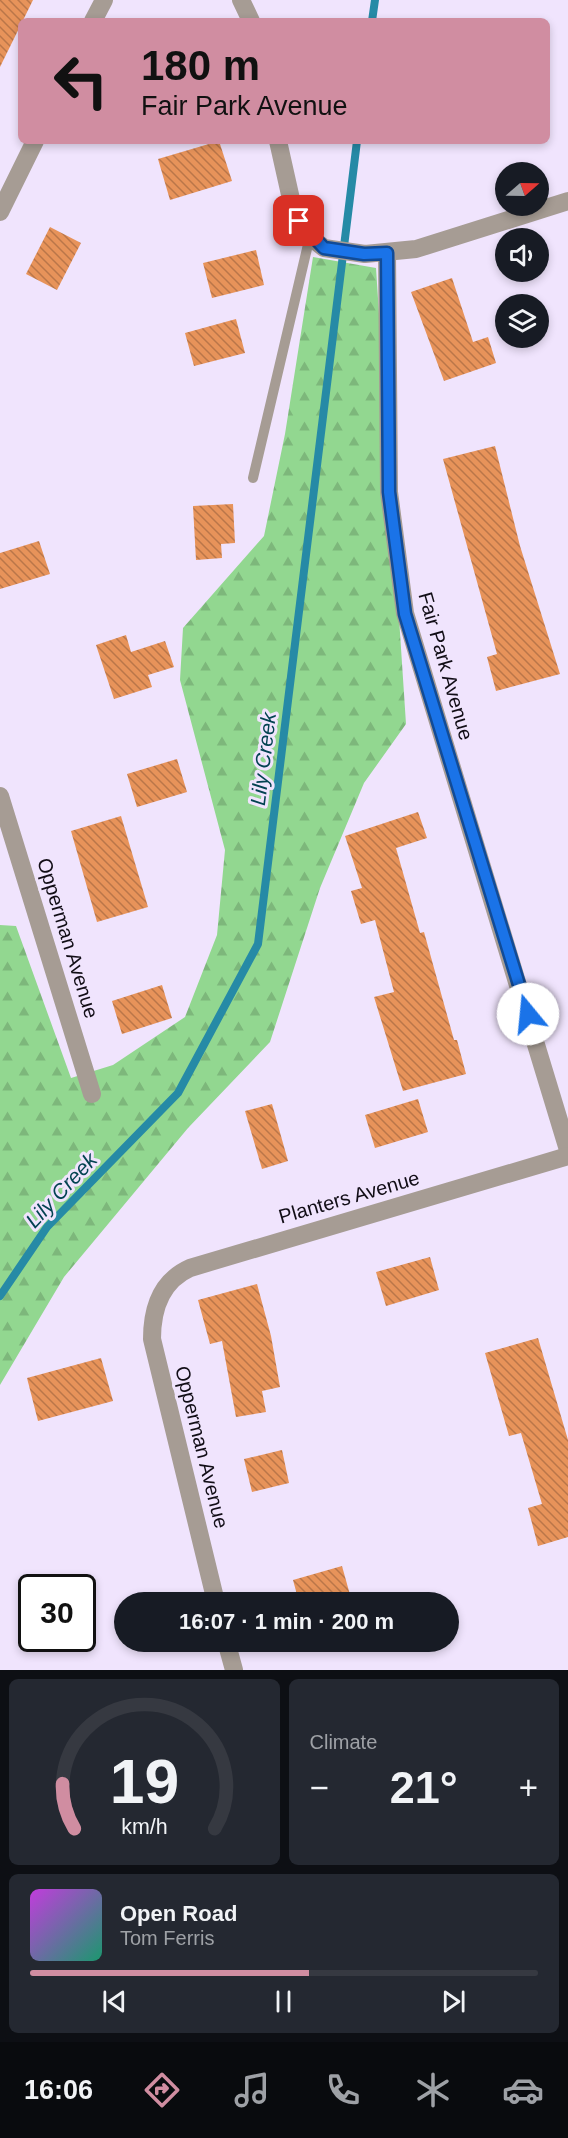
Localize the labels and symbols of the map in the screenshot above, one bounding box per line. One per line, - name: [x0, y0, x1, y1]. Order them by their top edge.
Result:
- north arrow: [495, 162, 549, 216]
- pin: [273, 195, 324, 246]
- street label: Fair Park Avenue: [414, 589, 478, 743]
- water label: Lily Creek: [246, 710, 280, 807]
- street label: Opperman Avenue: [33, 855, 103, 1021]
- position arrow: [496, 982, 560, 1046]
- water label: Lily Creek: [21, 1147, 102, 1232]
- street label: Planters Avenue: [276, 1166, 422, 1228]
- street label: Opperman Avenue: [171, 1364, 233, 1530]
- speed limit sign: 30: [18, 1574, 96, 1652]

